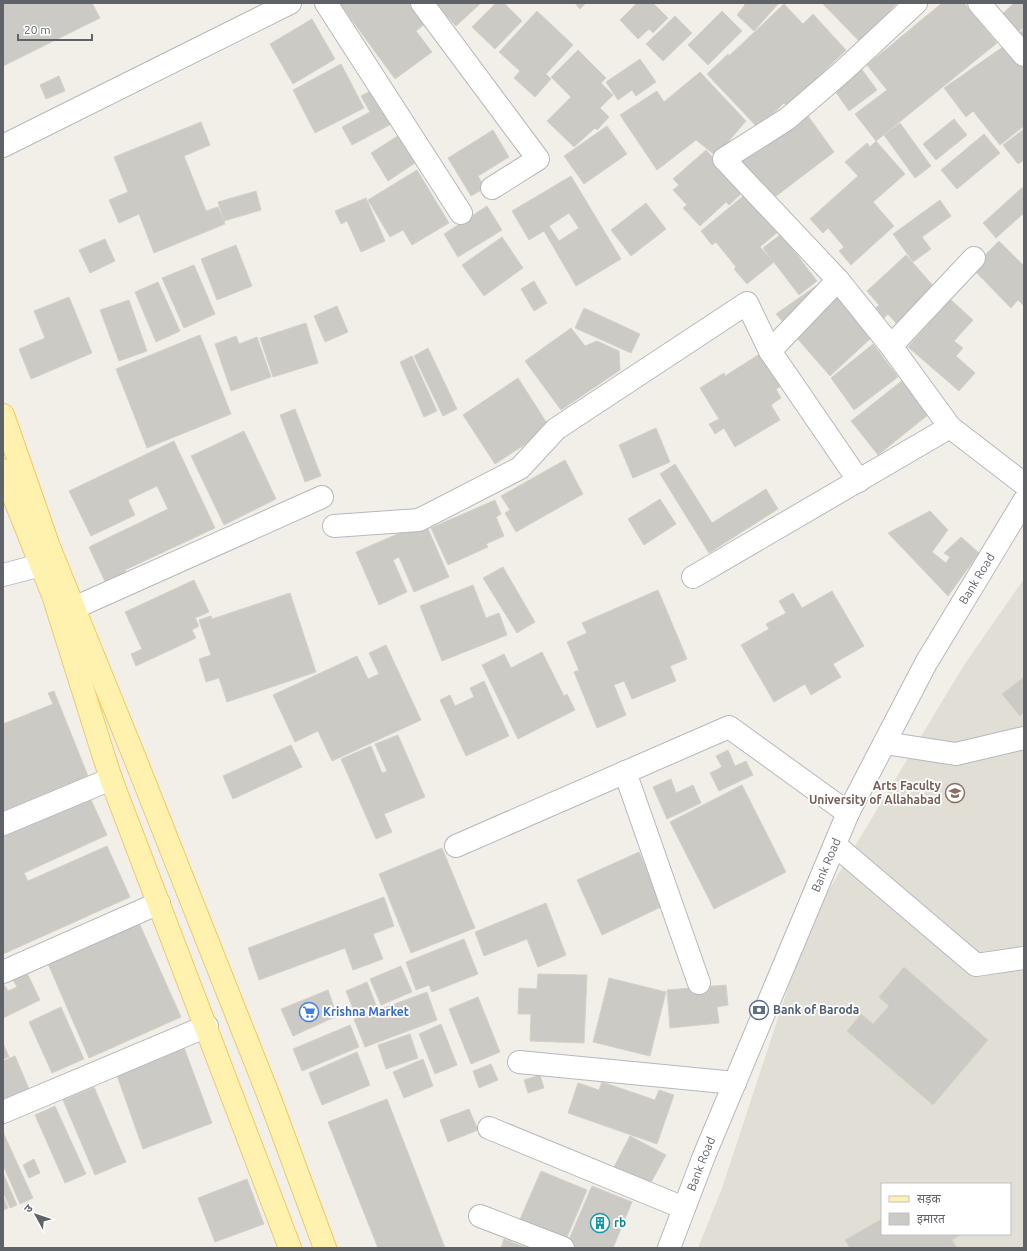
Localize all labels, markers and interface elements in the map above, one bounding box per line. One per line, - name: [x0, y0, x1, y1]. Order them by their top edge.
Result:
- scale bar: [18, 16, 92, 42]
- text: 20 m: [24, 23, 51, 36]
- street label: Bank Road: [956, 551, 997, 606]
- place label: Arts Faculty University of Allahabad: [809, 779, 942, 806]
- school or university icon: Arts Faculty University of Allahabad: [944, 782, 966, 804]
- street label: Bank Road: [809, 836, 843, 894]
- bank icon: Bank of Baroda: [748, 999, 770, 1021]
- supermarket icon: Krishna Market: [298, 1001, 320, 1023]
- place label: Bank of Baroda: [773, 1003, 859, 1016]
- place label: Krishna Market: [323, 1005, 409, 1018]
- street label: Bank Road: [684, 1135, 717, 1193]
- legend: [881, 1183, 1011, 1235]
- text: सड़क: [917, 1192, 942, 1206]
- north arrow: [16, 1195, 56, 1235]
- text: उ: [22, 1202, 35, 1215]
- building icon: rb: [589, 1212, 611, 1234]
- text: इमारत: [917, 1212, 946, 1226]
- place label: rb: [614, 1216, 626, 1229]

